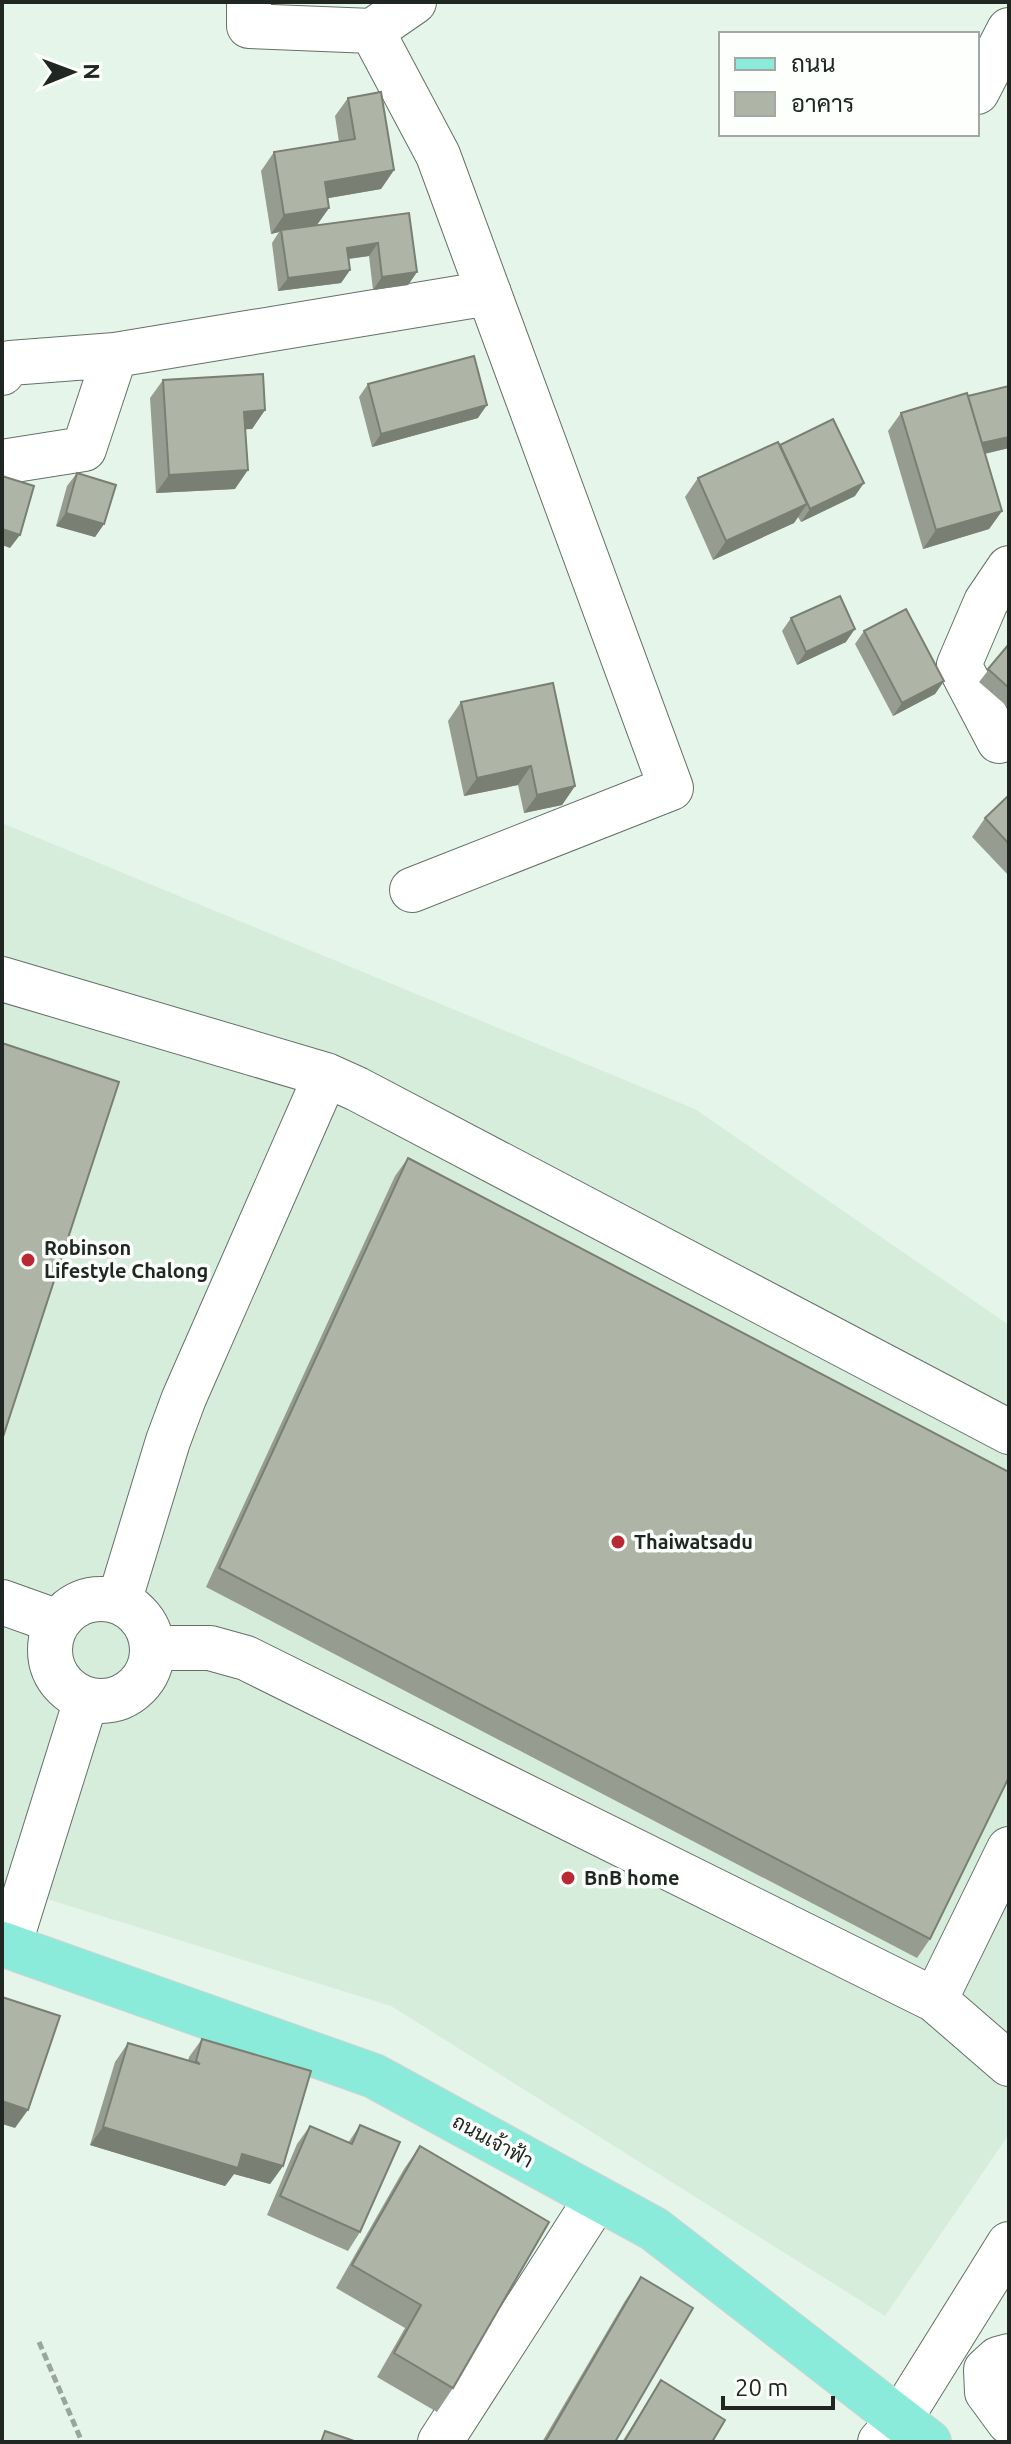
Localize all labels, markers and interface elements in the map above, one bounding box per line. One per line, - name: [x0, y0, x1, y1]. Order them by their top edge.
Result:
- north arrow: [32, 32, 112, 112]
- legend: [719, 32, 979, 136]
- text: ถนน: [791, 50, 836, 77]
- text: N: [80, 63, 105, 80]
- text: อาคาร: [791, 90, 854, 117]
- place label: Robinson Lifestyle Chalong: [44, 1236, 208, 1282]
- marker: Robinson Lifestyle Chalong: [19, 1251, 37, 1269]
- place label: Thaiwatsadu: [634, 1530, 753, 1553]
- marker: Thaiwatsadu: [609, 1533, 627, 1551]
- place label: BnB home: [584, 1866, 679, 1889]
- marker: BnB home: [559, 1869, 577, 1887]
- street label: ถนนเจ้าฟ้า: [449, 2109, 537, 2172]
- scale bar: [723, 2360, 833, 2410]
- text: 20 m: [735, 2374, 788, 2401]

